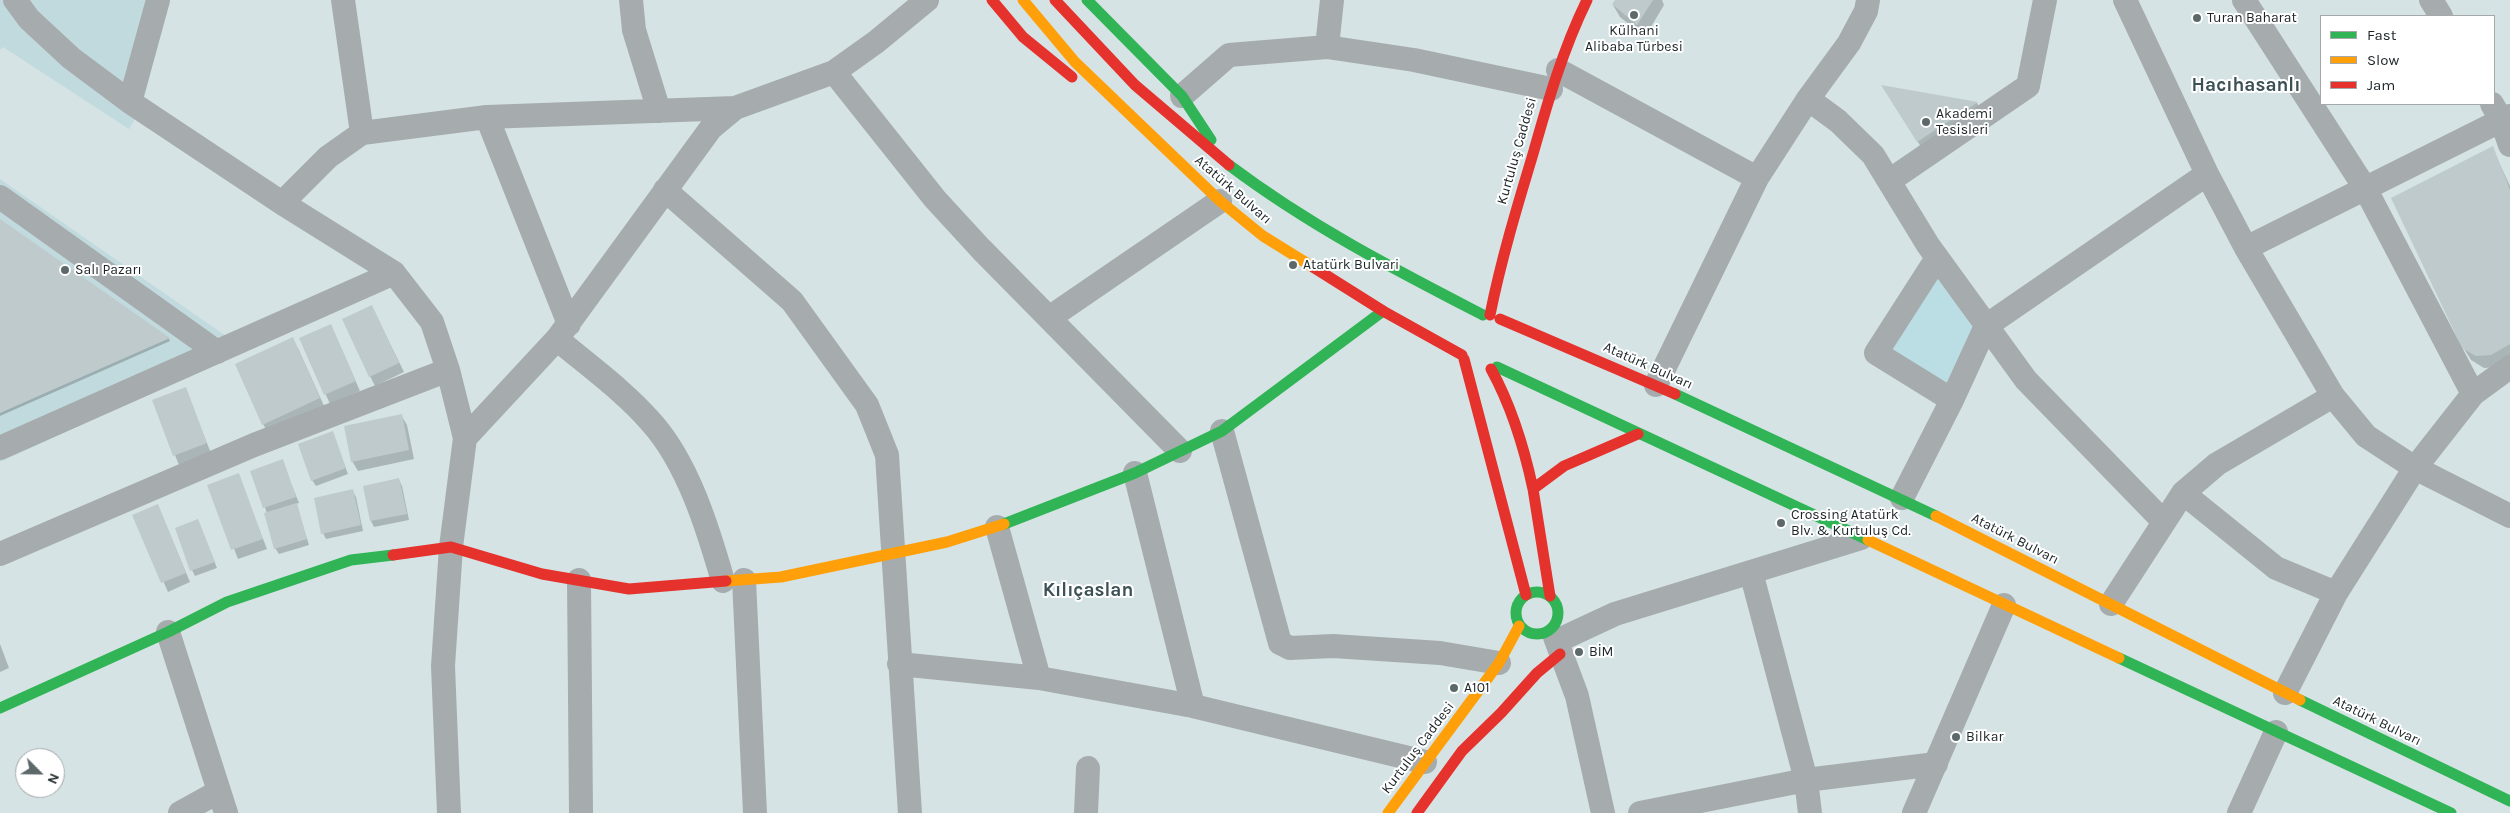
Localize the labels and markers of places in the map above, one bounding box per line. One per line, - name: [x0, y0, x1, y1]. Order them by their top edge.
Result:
- marker: Külhani Alibaba Türbesi: [1628, 9, 1640, 21]
- place label: Turan Baharat: [2207, 10, 2297, 26]
- marker: Turan Baharat: [2191, 12, 2203, 24]
- place label: Külhani Alibaba Türbesi: [1585, 23, 1683, 56]
- place label: Akademi Tesisleri: [1936, 106, 1992, 138]
- marker: Akademi Tesisleri: [1920, 116, 1932, 128]
- place label: Atatürk Bulvari: [1303, 257, 1399, 273]
- marker: Atatürk Bulvari: [1287, 259, 1299, 271]
- place label: Salı Pazarı: [75, 262, 142, 278]
- marker: Salı Pazarı: [59, 264, 71, 276]
- place label: Crossing Atatürk Blv. & Kurtuluş Cd.: [1791, 507, 1911, 540]
- marker: Crossing Atatürk Blv. & Kurtuluş Cd.: [1775, 517, 1787, 529]
- place label: BİM: [1589, 644, 1613, 660]
- marker: BİM: [1573, 646, 1585, 658]
- place label: A101: [1464, 680, 1490, 696]
- marker: A101: [1448, 682, 1460, 694]
- place label: Bilkar: [1966, 729, 2003, 745]
- marker: Bilkar: [1950, 731, 1962, 743]

